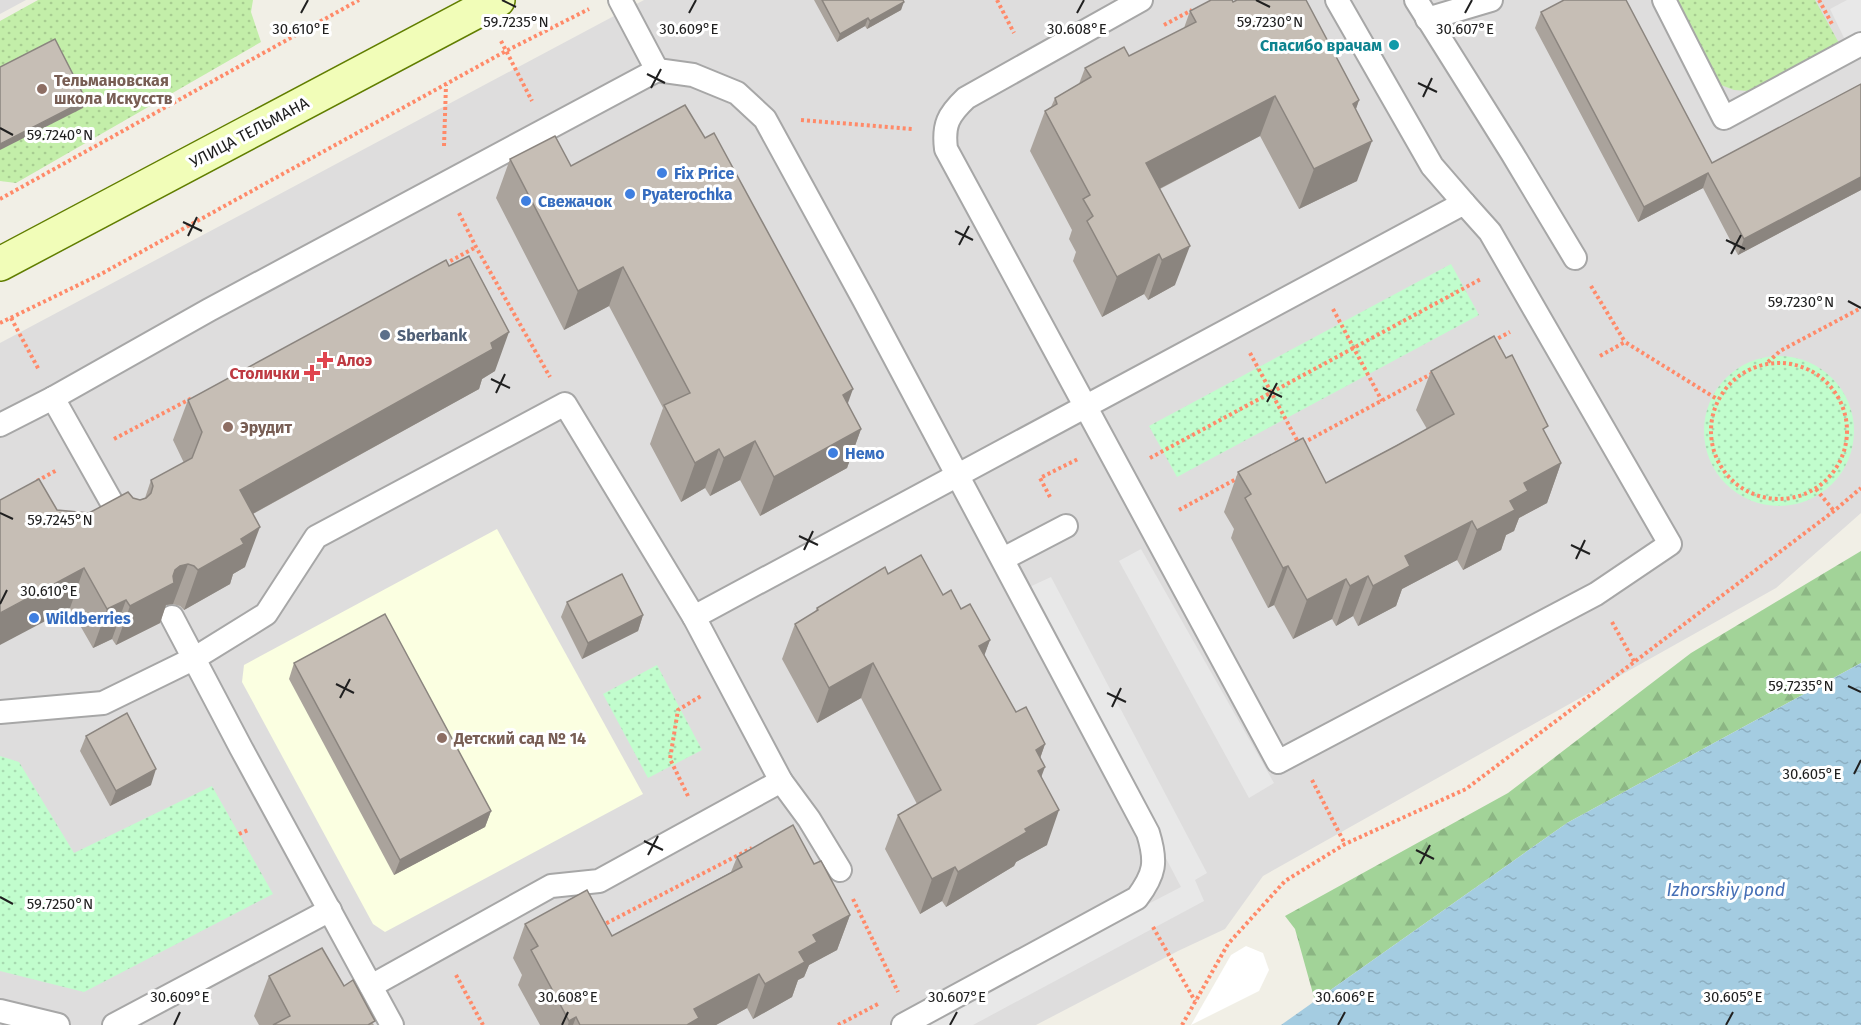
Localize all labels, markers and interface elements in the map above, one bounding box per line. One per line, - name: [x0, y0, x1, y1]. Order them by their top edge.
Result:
- text: 59.7235°N: [483, 13, 549, 31]
- text: 59.7230°N: [1237, 13, 1303, 31]
- text: 30.610°E: [272, 20, 330, 38]
- text: 30.609°E: [659, 20, 719, 38]
- text: 30.608°E: [1047, 20, 1107, 38]
- text: 30.607°E: [1436, 20, 1494, 38]
- place label: Спасибо врачам: [1260, 36, 1382, 55]
- marker: Спасибо врачам: [1387, 38, 1401, 52]
- place label: Тельмановская школа Искусств: [54, 71, 173, 108]
- marker: Тельмановская школа Искусств: [35, 82, 49, 96]
- street label: УЛИЦА ТЕЛЬМАНА: [187, 93, 313, 172]
- text: 59.7240°N: [27, 126, 93, 144]
- place label: Fix Price: [674, 164, 734, 183]
- marker: Fix Price: [655, 166, 669, 180]
- place label: Pyaterochka: [642, 185, 733, 204]
- marker: Pyaterochka: [623, 187, 637, 201]
- place label: Свежачок: [538, 192, 612, 211]
- marker: Свежачок: [519, 194, 533, 208]
- text: 59.7230°N: [1768, 293, 1834, 311]
- place label: Sberbank: [397, 326, 467, 345]
- marker: Sberbank: [378, 328, 392, 342]
- place label: Алоэ: [336, 351, 373, 370]
- marker: Алоэ: [318, 353, 332, 367]
- place label: Столички: [230, 364, 300, 383]
- marker: Столички: [305, 366, 319, 380]
- place label: Эрудит: [240, 418, 292, 437]
- marker: Эрудит: [221, 420, 235, 434]
- place label: Немо: [845, 444, 885, 463]
- marker: Немо: [826, 446, 840, 460]
- text: 59.7245°N: [27, 511, 93, 529]
- text: 30.610°E: [20, 582, 78, 600]
- place label: Wildberries: [46, 609, 131, 628]
- marker: Wildberries: [27, 611, 41, 625]
- text: 59.7235°N: [1768, 677, 1834, 695]
- place label: Детский сад № 14: [453, 729, 586, 748]
- marker: Детский сад № 14: [435, 731, 449, 745]
- text: 30.605°E: [1783, 765, 1841, 783]
- water label: Izhorskiy pond: [1667, 879, 1786, 901]
- text: 59.7250°N: [27, 895, 93, 913]
- text: 30.609°E: [150, 988, 210, 1006]
- text: 30.608°E: [538, 988, 598, 1006]
- text: 30.607°E: [928, 988, 986, 1006]
- text: 30.606°E: [1315, 988, 1375, 1006]
- text: 30.605°E: [1704, 988, 1762, 1006]

